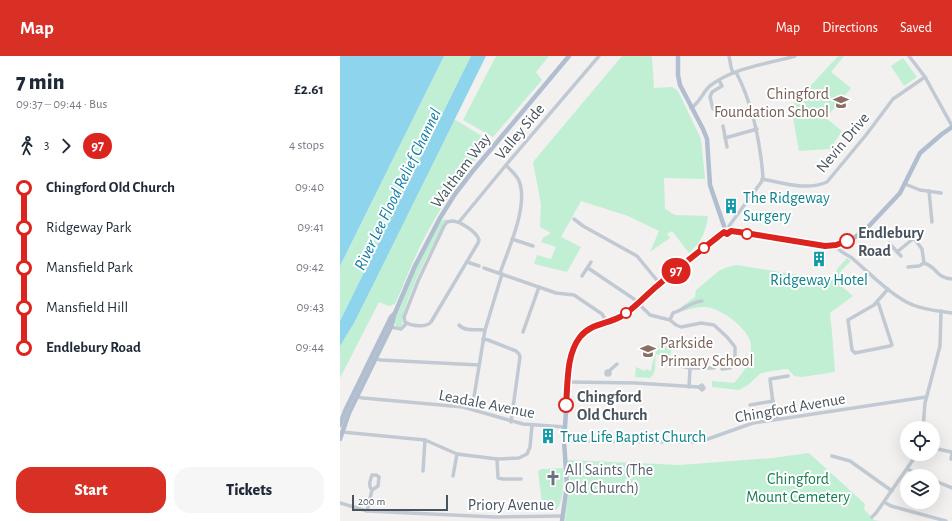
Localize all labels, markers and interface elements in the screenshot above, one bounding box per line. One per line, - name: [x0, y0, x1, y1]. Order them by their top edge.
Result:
- text: Map: [20, 19, 54, 38]
- text: Map: [776, 21, 800, 35]
- text: Directions: [822, 21, 878, 35]
- text: Saved: [900, 21, 932, 35]
- text: 7 min: [16, 71, 64, 93]
- text: £2.61: [294, 82, 324, 97]
- place label: Chingford Foundation School: [714, 86, 829, 120]
- school or university icon: Chingford Foundation School: [832, 93, 850, 111]
- text: 09:37 – 09:44 · Bus: [16, 98, 107, 111]
- street label: Valley Side: [492, 101, 548, 163]
- water label: River Lee Flood Relief Channel: [351, 106, 444, 273]
- street label: Nevin Drive: [813, 110, 872, 176]
- street label: Waltham Way: [428, 130, 495, 211]
- icon: walk: [16, 135, 38, 157]
- icon: forward: [55, 135, 77, 157]
- text: 3: [44, 139, 49, 152]
- text: 97: [91, 139, 104, 153]
- text: 4 stops: [289, 139, 324, 152]
- text: Chingford Old Church: [46, 180, 175, 195]
- text: 09:40: [295, 181, 324, 194]
- place label: The Ridgeway Surgery: [743, 190, 830, 225]
- building icon: The Ridgeway Surgery: [722, 197, 740, 215]
- text: Ridgeway Park: [46, 220, 131, 235]
- text: 09:41: [297, 221, 324, 234]
- place label: Endlebury Road: [858, 225, 925, 259]
- unlabelled marker: [741, 228, 753, 240]
- marker: Endlebury Road: [839, 233, 855, 249]
- unlabelled marker: [698, 242, 710, 254]
- building icon: Ridgeway Hotel: [810, 250, 828, 268]
- line badge: 97: [658, 258, 694, 284]
- text: Mansfield Park: [46, 260, 133, 275]
- text: 09:42: [296, 261, 324, 274]
- text: 97: [670, 264, 682, 278]
- place label: Ridgeway Hotel: [770, 272, 868, 289]
- text: Mansfield Hill: [46, 300, 128, 315]
- text: 09:43: [296, 301, 324, 314]
- unlabelled marker: [620, 307, 632, 319]
- place label: Parkside Primary School: [660, 335, 753, 370]
- text: Endlebury Road: [46, 340, 141, 355]
- text: 09:44: [296, 341, 324, 354]
- school or university icon: Parkside Primary School: [639, 342, 657, 360]
- street label: Leadale Avenue: [437, 387, 536, 421]
- place label: Chingford Old Church: [577, 389, 648, 423]
- street label: Chingford Avenue: [734, 390, 846, 426]
- marker: Chingford Old Church: [558, 397, 574, 413]
- map controls: [900, 421, 940, 509]
- button: locate: [900, 421, 940, 461]
- building icon: True Life Baptist Church: [539, 427, 557, 445]
- place label: True Life Baptist Church: [560, 429, 706, 445]
- place label: All Saints (The Old Church): [565, 462, 653, 496]
- button: Start: [16, 467, 166, 513]
- button: Tickets: [174, 467, 324, 513]
- church icon: All Saints (The Old Church): [544, 469, 562, 487]
- button: layers: [900, 469, 940, 509]
- park label: Chingford Mount Cemetery: [746, 471, 850, 506]
- scale bar: [352, 493, 448, 512]
- text: 200 m: [358, 496, 385, 507]
- street label: Priory Avenue: [468, 497, 554, 514]

